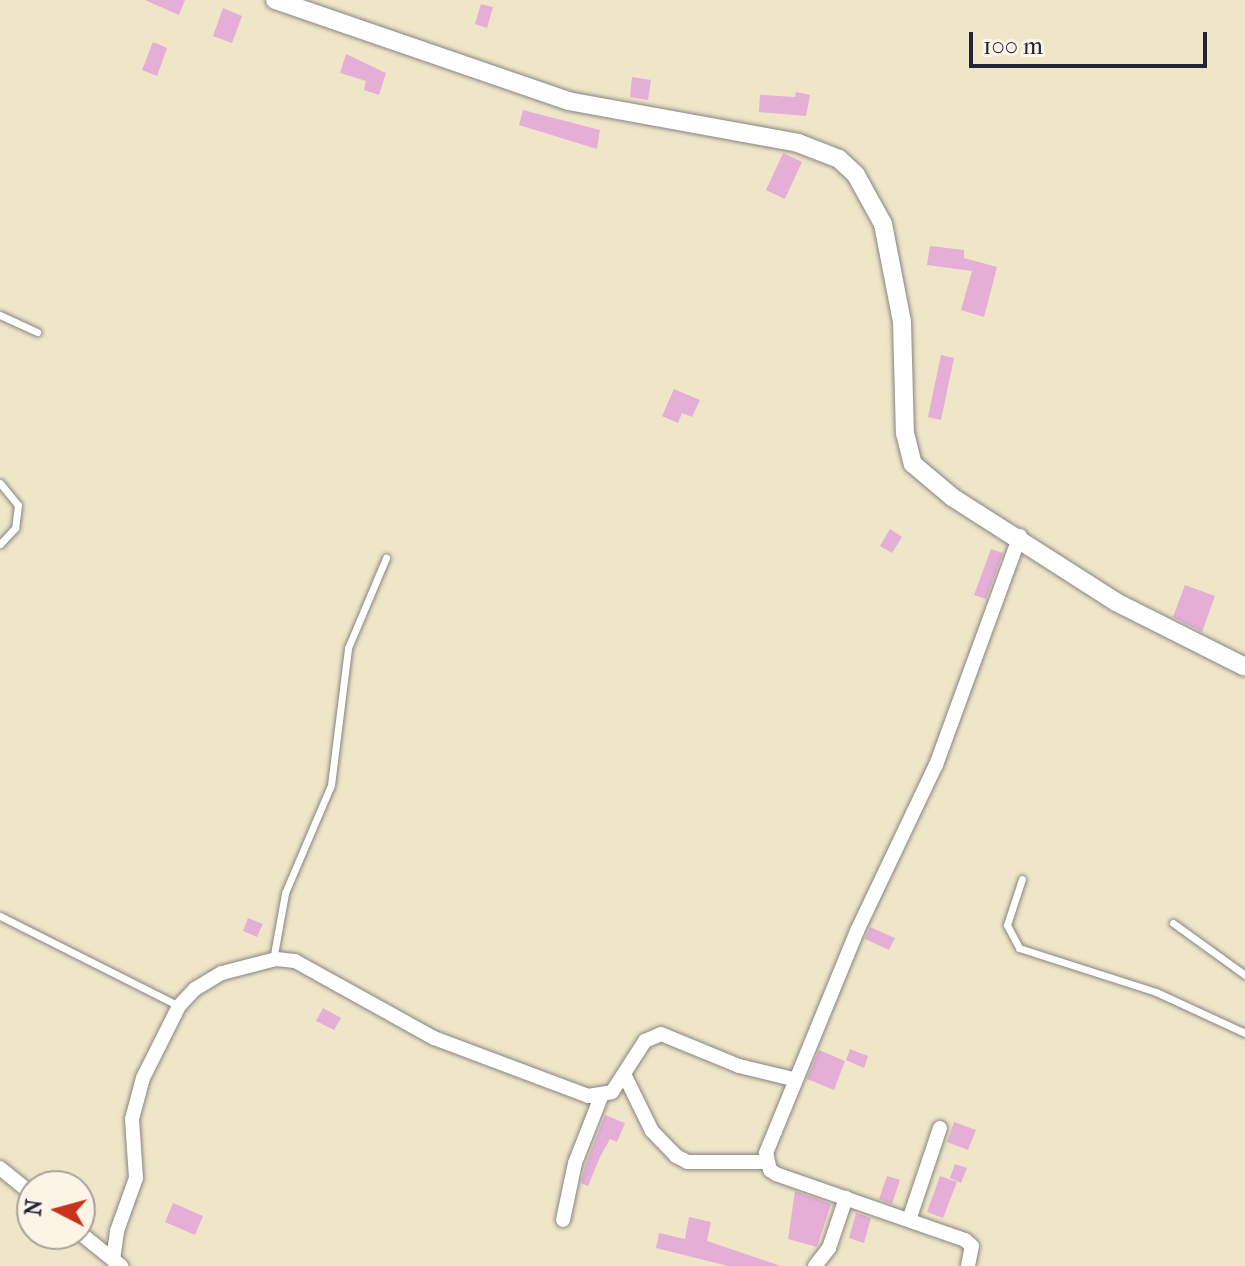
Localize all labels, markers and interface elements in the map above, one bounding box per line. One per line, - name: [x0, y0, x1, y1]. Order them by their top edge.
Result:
- scale bar: [973, 16, 1211, 66]
- text: 100 m: [983, 32, 1043, 60]
- north arrow: [16, 1170, 96, 1250]
- text: N: [20, 1198, 48, 1217]

